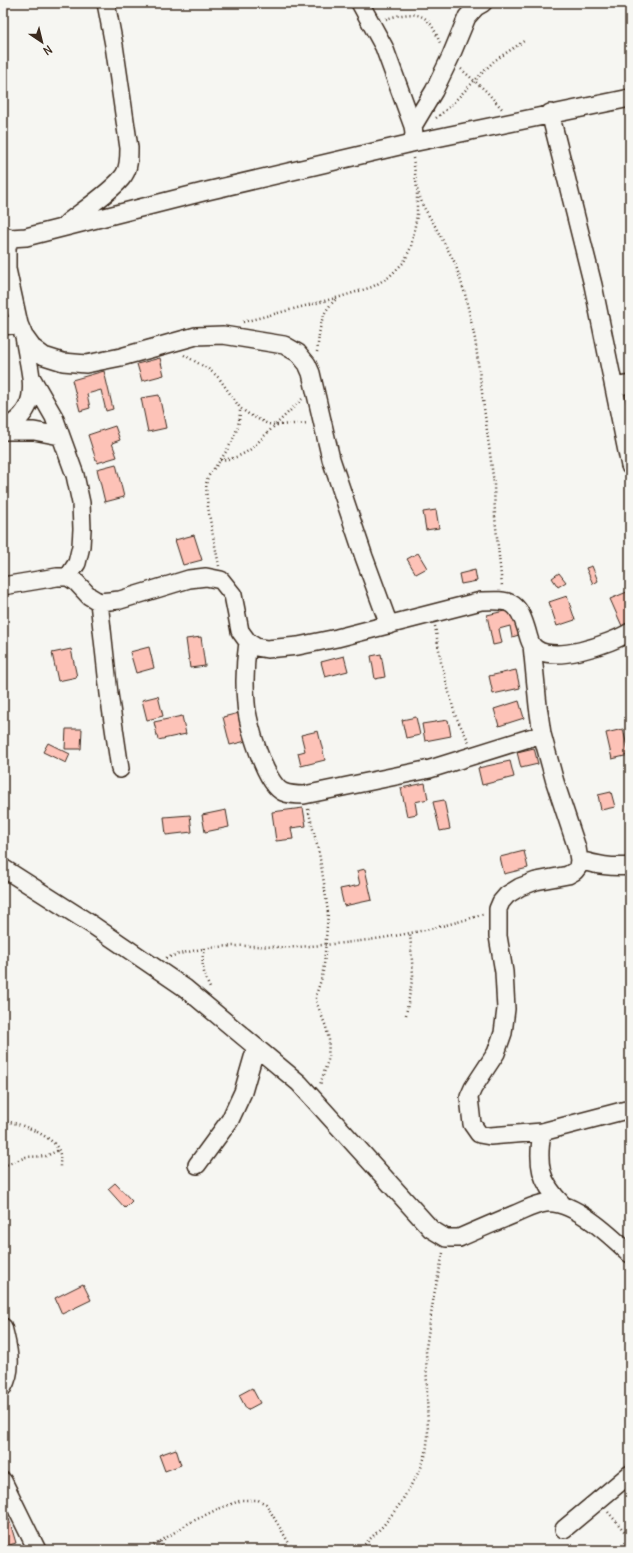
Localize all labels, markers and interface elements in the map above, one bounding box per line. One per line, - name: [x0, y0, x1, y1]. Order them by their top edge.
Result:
- north arrow: [22, 22, 62, 62]
- text: N: [41, 42, 55, 58]

